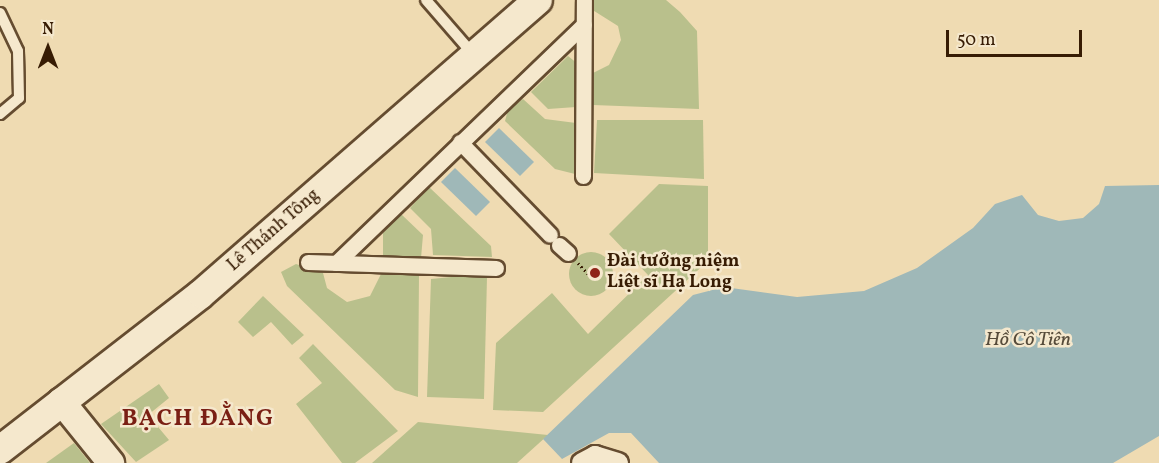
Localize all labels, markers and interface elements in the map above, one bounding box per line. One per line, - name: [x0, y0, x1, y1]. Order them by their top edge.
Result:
- north arrow: [18, 18, 78, 78]
- scale bar: [949, 18, 1086, 56]
- text: N: [42, 19, 54, 41]
- text: 50 m: [957, 28, 996, 53]
- street label: Lê Thánh Tông: [223, 185, 325, 277]
- place label: Đài tưởng niệm Liệt sĩ Hạ Long: [607, 252, 740, 294]
- marker: Đài tưởng niệm Liệt sĩ Hạ Long: [588, 266, 602, 280]
- water label: Hồ Cô Tiên: [985, 328, 1071, 352]
- district label: BẠCH ĐẰNG: [121, 406, 275, 434]

